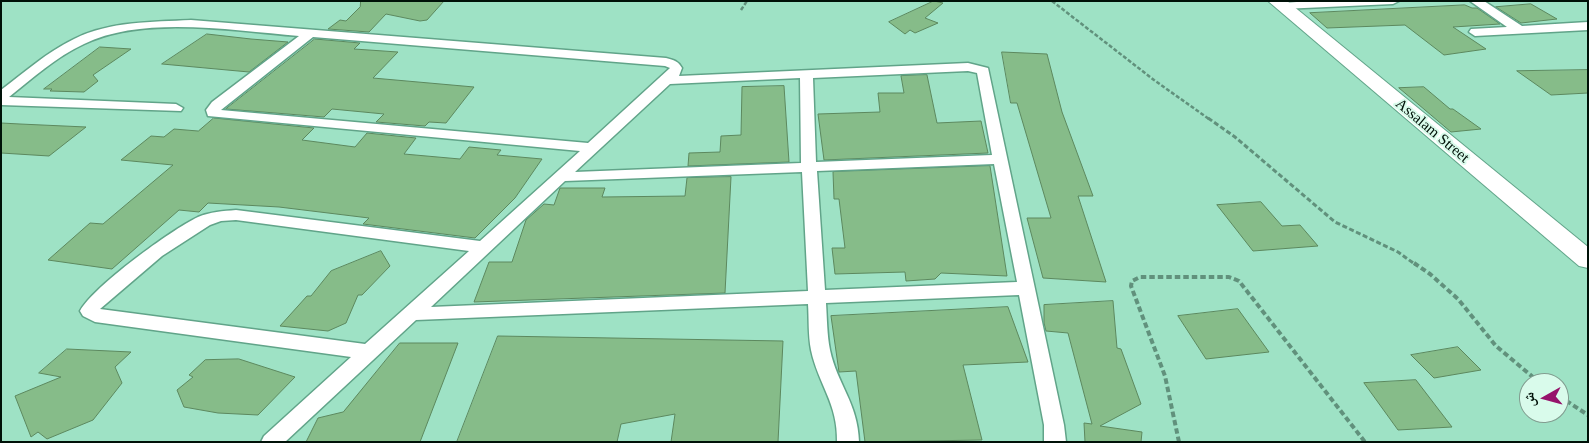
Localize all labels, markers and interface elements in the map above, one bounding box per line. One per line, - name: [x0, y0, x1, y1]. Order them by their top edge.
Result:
- street label: Assalam Street: [1392, 95, 1472, 167]
- north arrow: [1519, 373, 1569, 423]
- text: ش: [1521, 391, 1538, 408]

